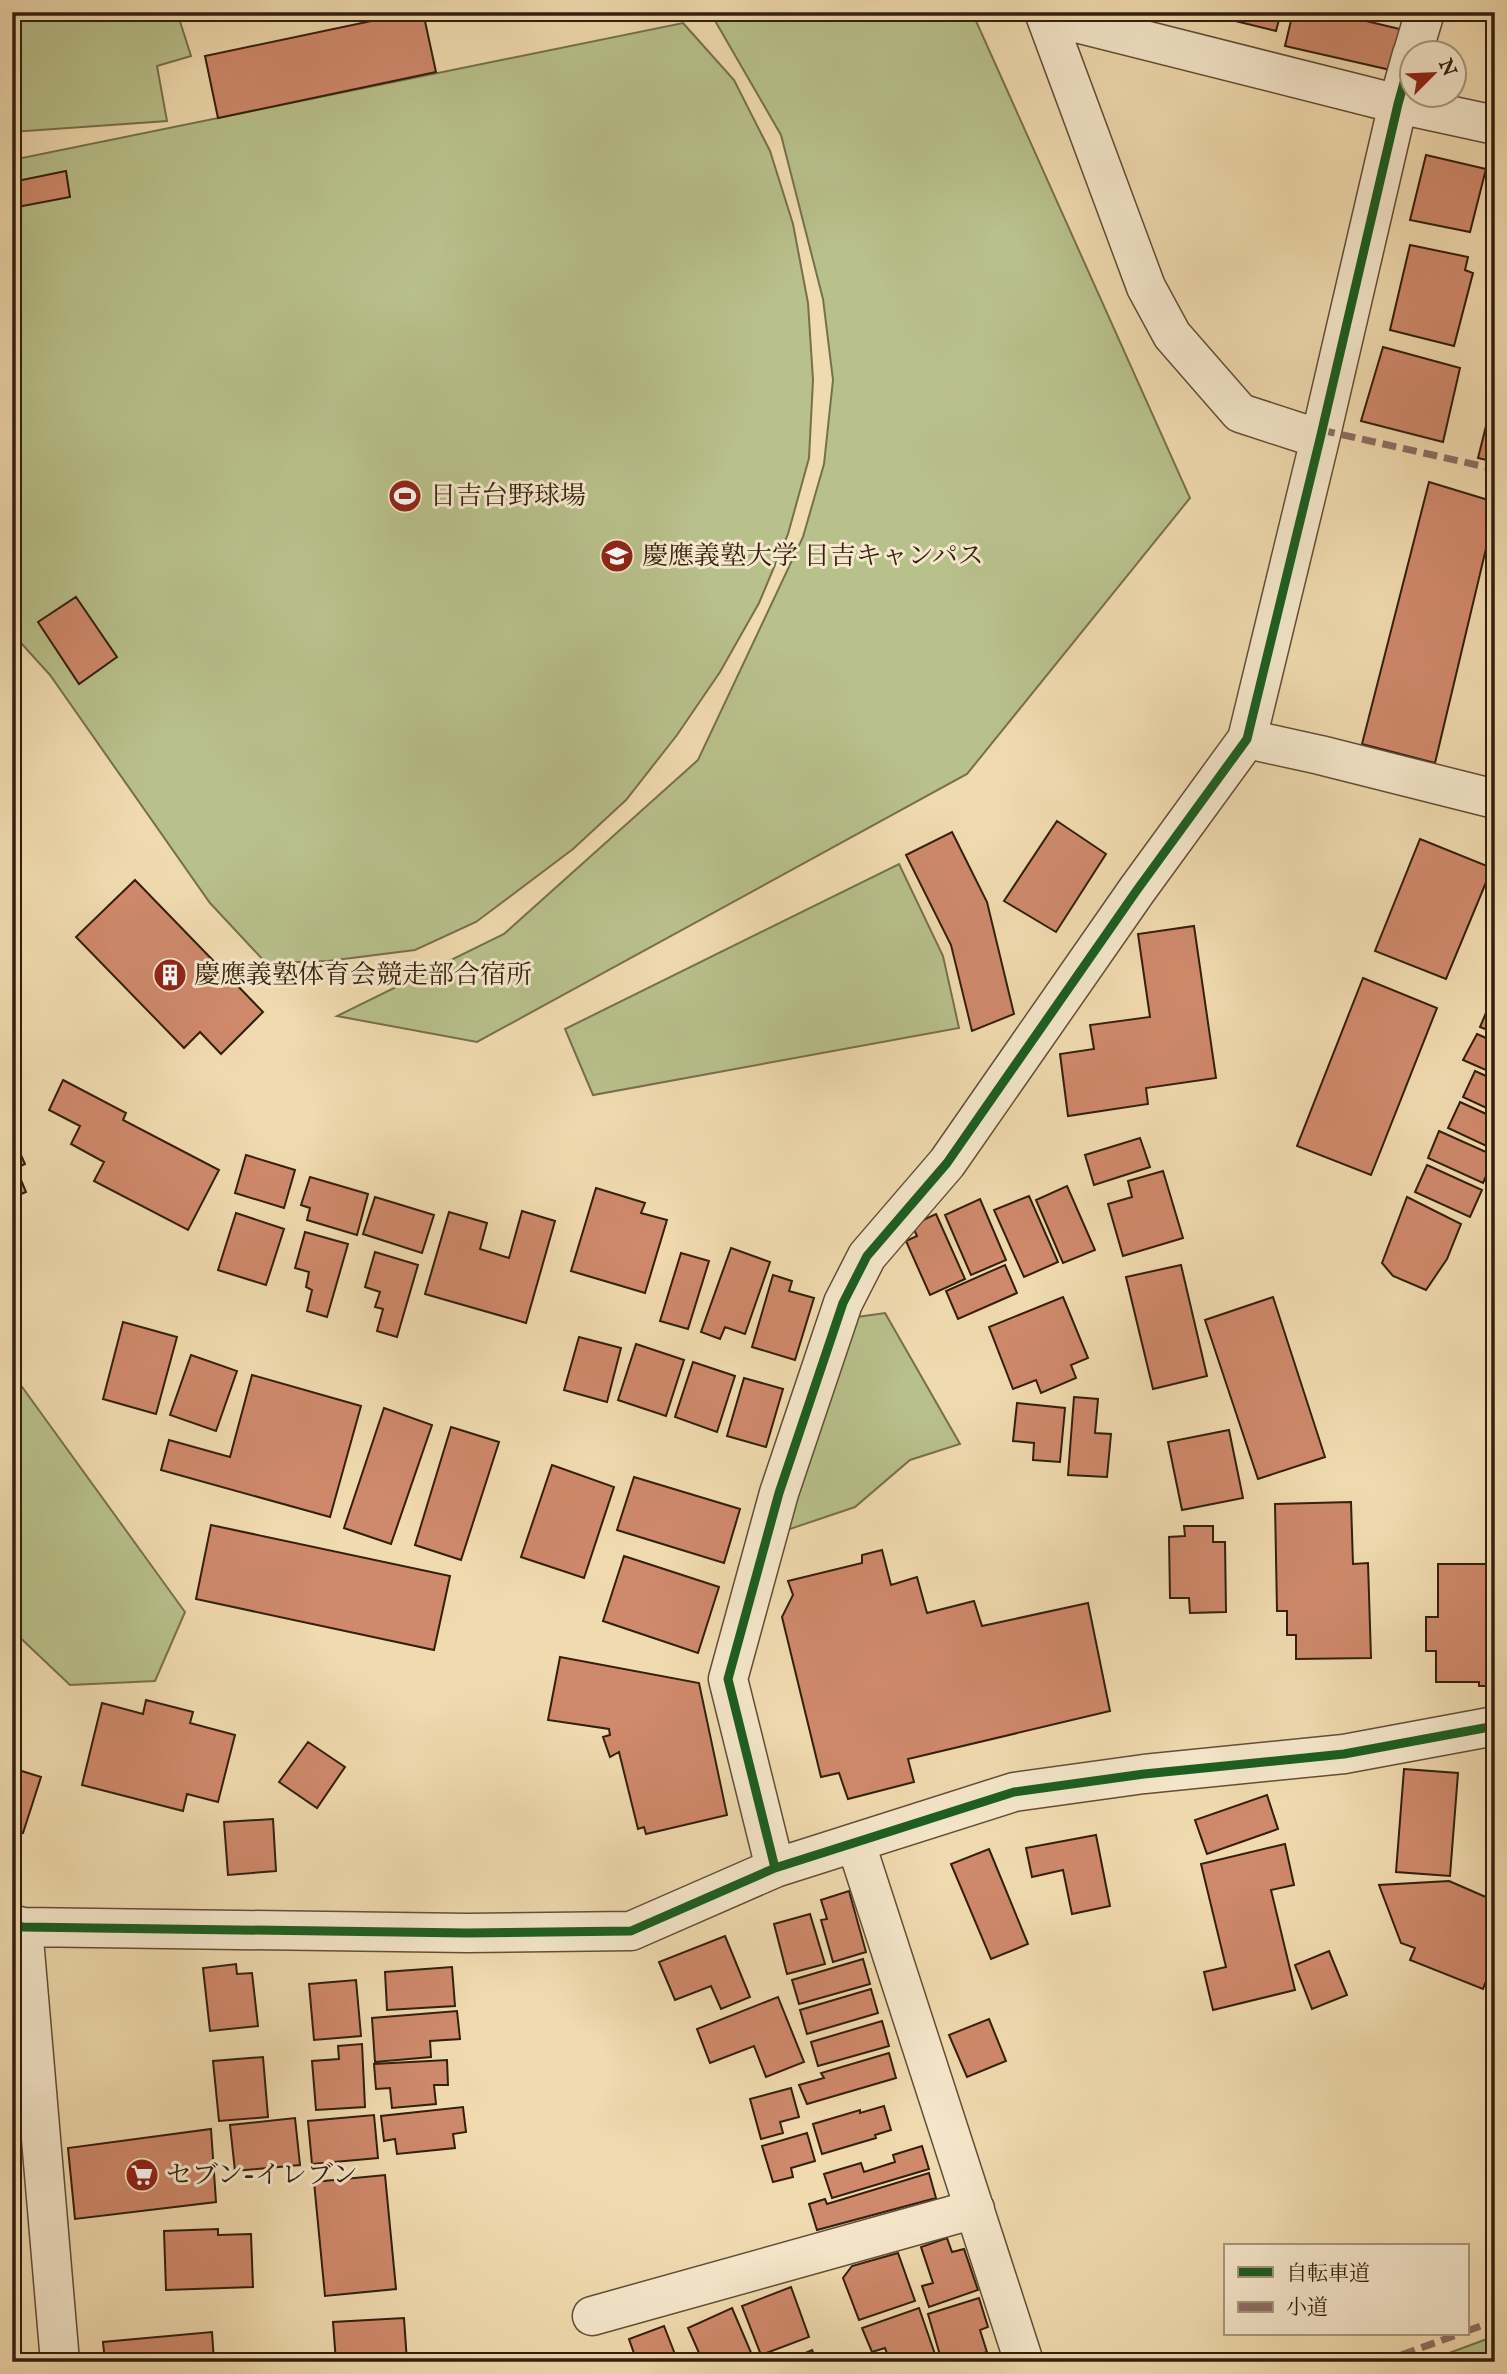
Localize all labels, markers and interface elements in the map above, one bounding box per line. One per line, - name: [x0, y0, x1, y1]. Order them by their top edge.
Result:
- north arrow: [1398, 38, 1468, 108]
- text: N: [1432, 55, 1461, 81]
- sports icon: 日吉台野球場: [386, 477, 424, 515]
- place label: 日吉台野球場: [430, 480, 586, 513]
- school or university icon: 慶應義塾大学 日吉キャンパス: [598, 537, 636, 575]
- place label: 慶應義塾大学 日吉キャンパス: [642, 540, 984, 573]
- building icon: 慶應義塾体育会競走部合宿所: [151, 956, 189, 994]
- place label: 慶應義塾体育会競走部合宿所: [194, 959, 532, 992]
- supermarket icon: セブン-イレブン: [123, 2156, 161, 2194]
- place label: セブン-イレブン: [166, 2159, 358, 2192]
- legend: [1224, 2244, 1468, 2336]
- text: 自転車道: [1286, 2261, 1370, 2288]
- text: 小道: [1286, 2295, 1328, 2322]

